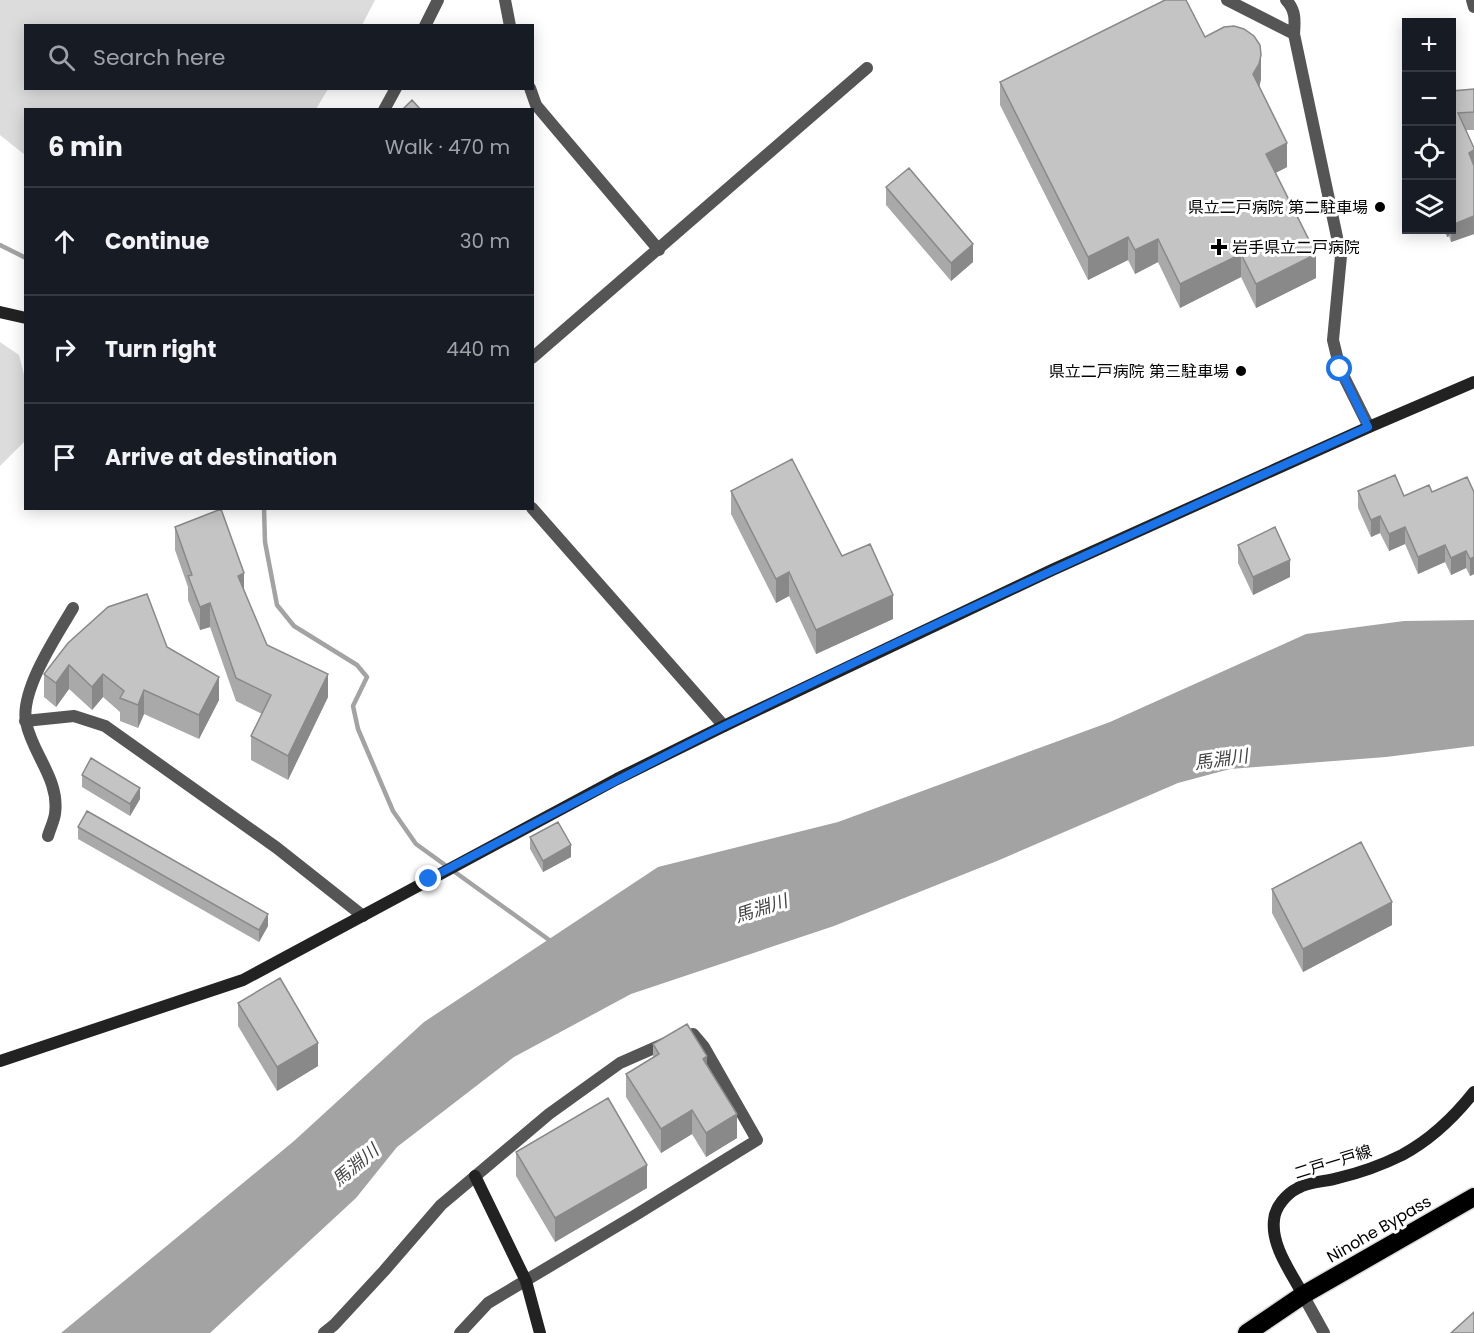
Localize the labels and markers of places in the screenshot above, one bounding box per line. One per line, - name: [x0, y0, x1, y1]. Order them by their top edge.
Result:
- place label: 県立二戸病院 第二駐車場: [1188, 196, 1368, 219]
- marker: 県立二戸病院 第二駐車場: [1373, 200, 1387, 214]
- place label: 岩手県立二戸病院: [1232, 236, 1360, 259]
- marker: 岩手県立二戸病院: [1210, 238, 1228, 256]
- place label: 県立二戸病院 第三駐車場: [1049, 360, 1229, 383]
- marker: 県立二戸病院 第三駐車場: [1234, 364, 1248, 378]

